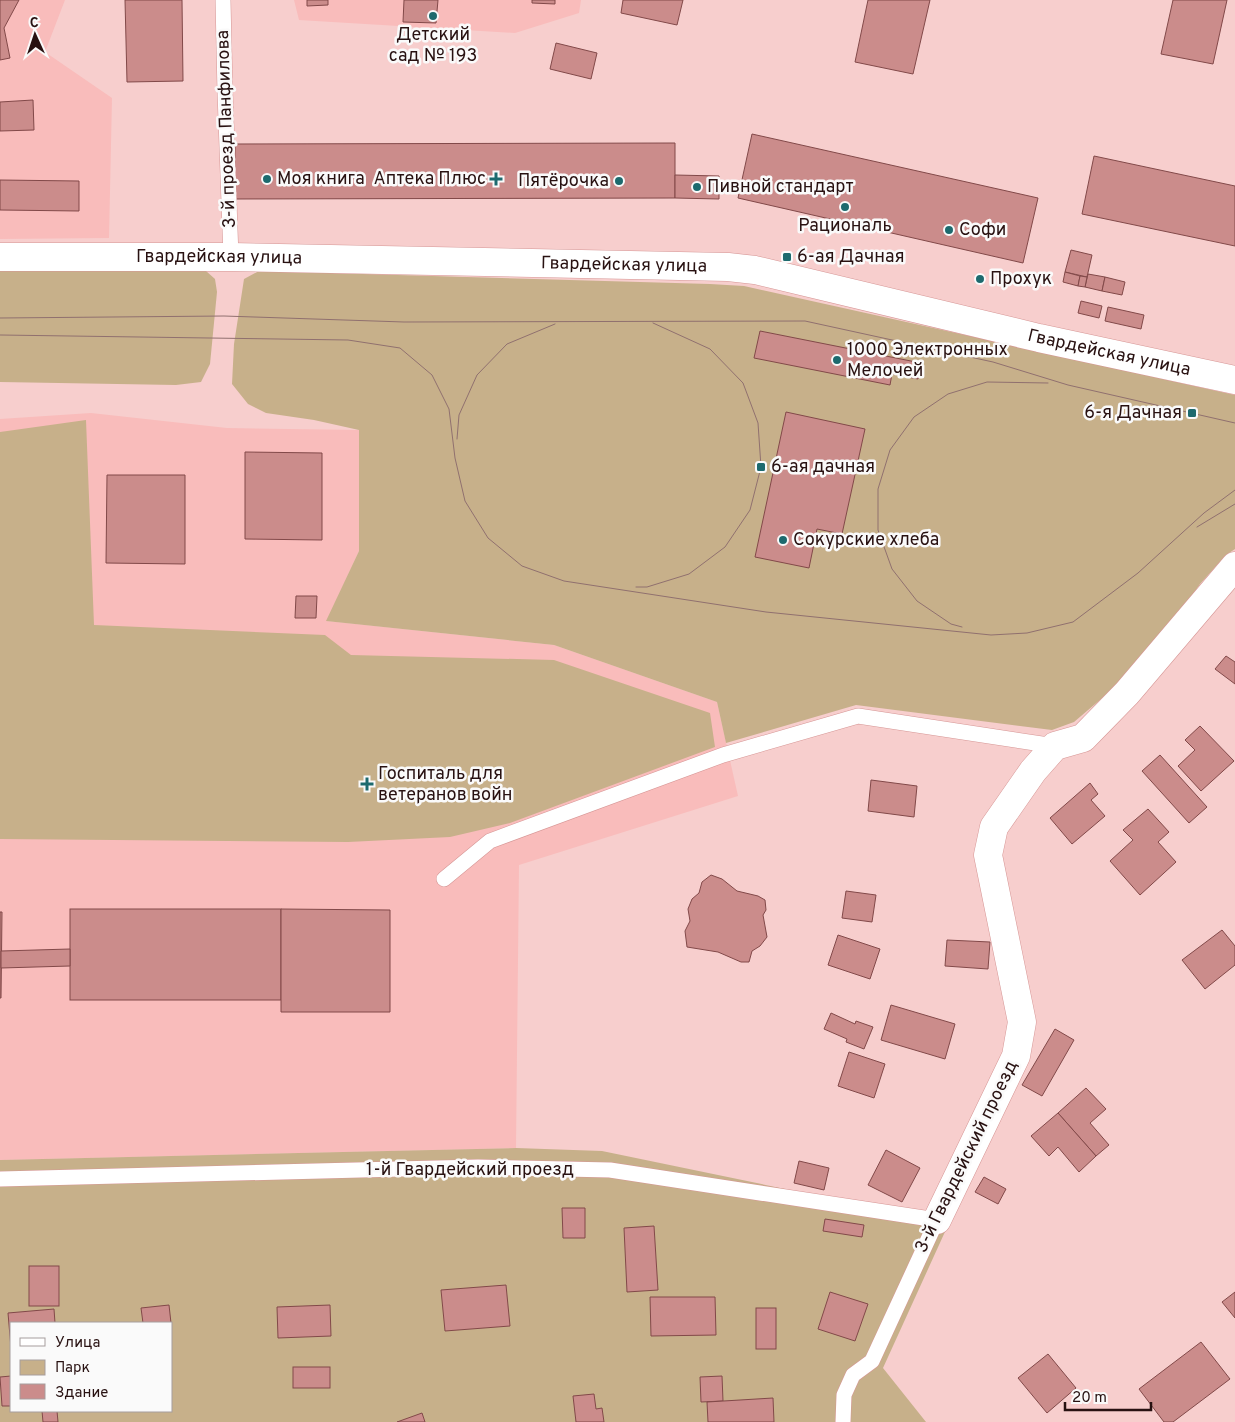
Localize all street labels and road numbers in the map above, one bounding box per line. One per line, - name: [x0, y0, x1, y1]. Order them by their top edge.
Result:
- street label: 3-й проезд Панфилова: [212, 30, 242, 228]
- street label: Гвардейская улица: [136, 245, 302, 270]
- street label: Гвардейская улица: [541, 252, 707, 278]
- street label: Гвардейская улица: [1025, 324, 1193, 382]
- street label: 3-й Гвардейский проезд: [910, 1057, 1024, 1257]
- street label: 1-й Гвардейский проезд: [366, 1159, 574, 1182]

